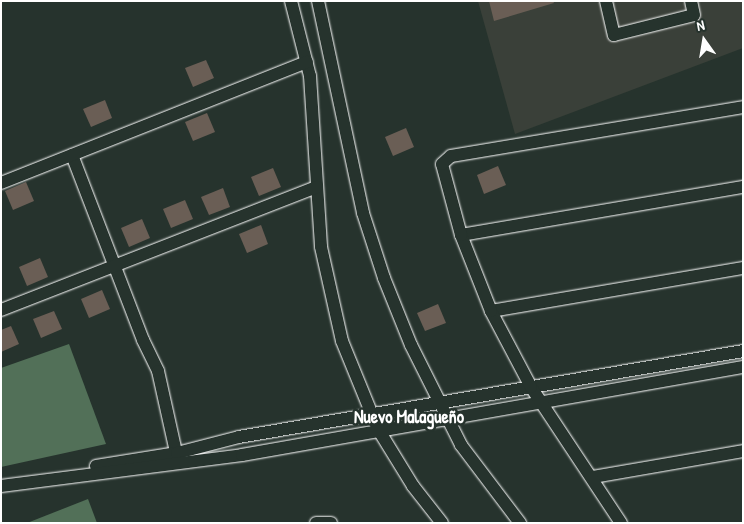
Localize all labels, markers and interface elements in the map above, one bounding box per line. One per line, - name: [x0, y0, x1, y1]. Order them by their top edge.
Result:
- north arrow: [679, 15, 729, 65]
- text: N: [695, 15, 706, 35]
- district label: Nuevo Malagueño: [354, 406, 464, 428]

